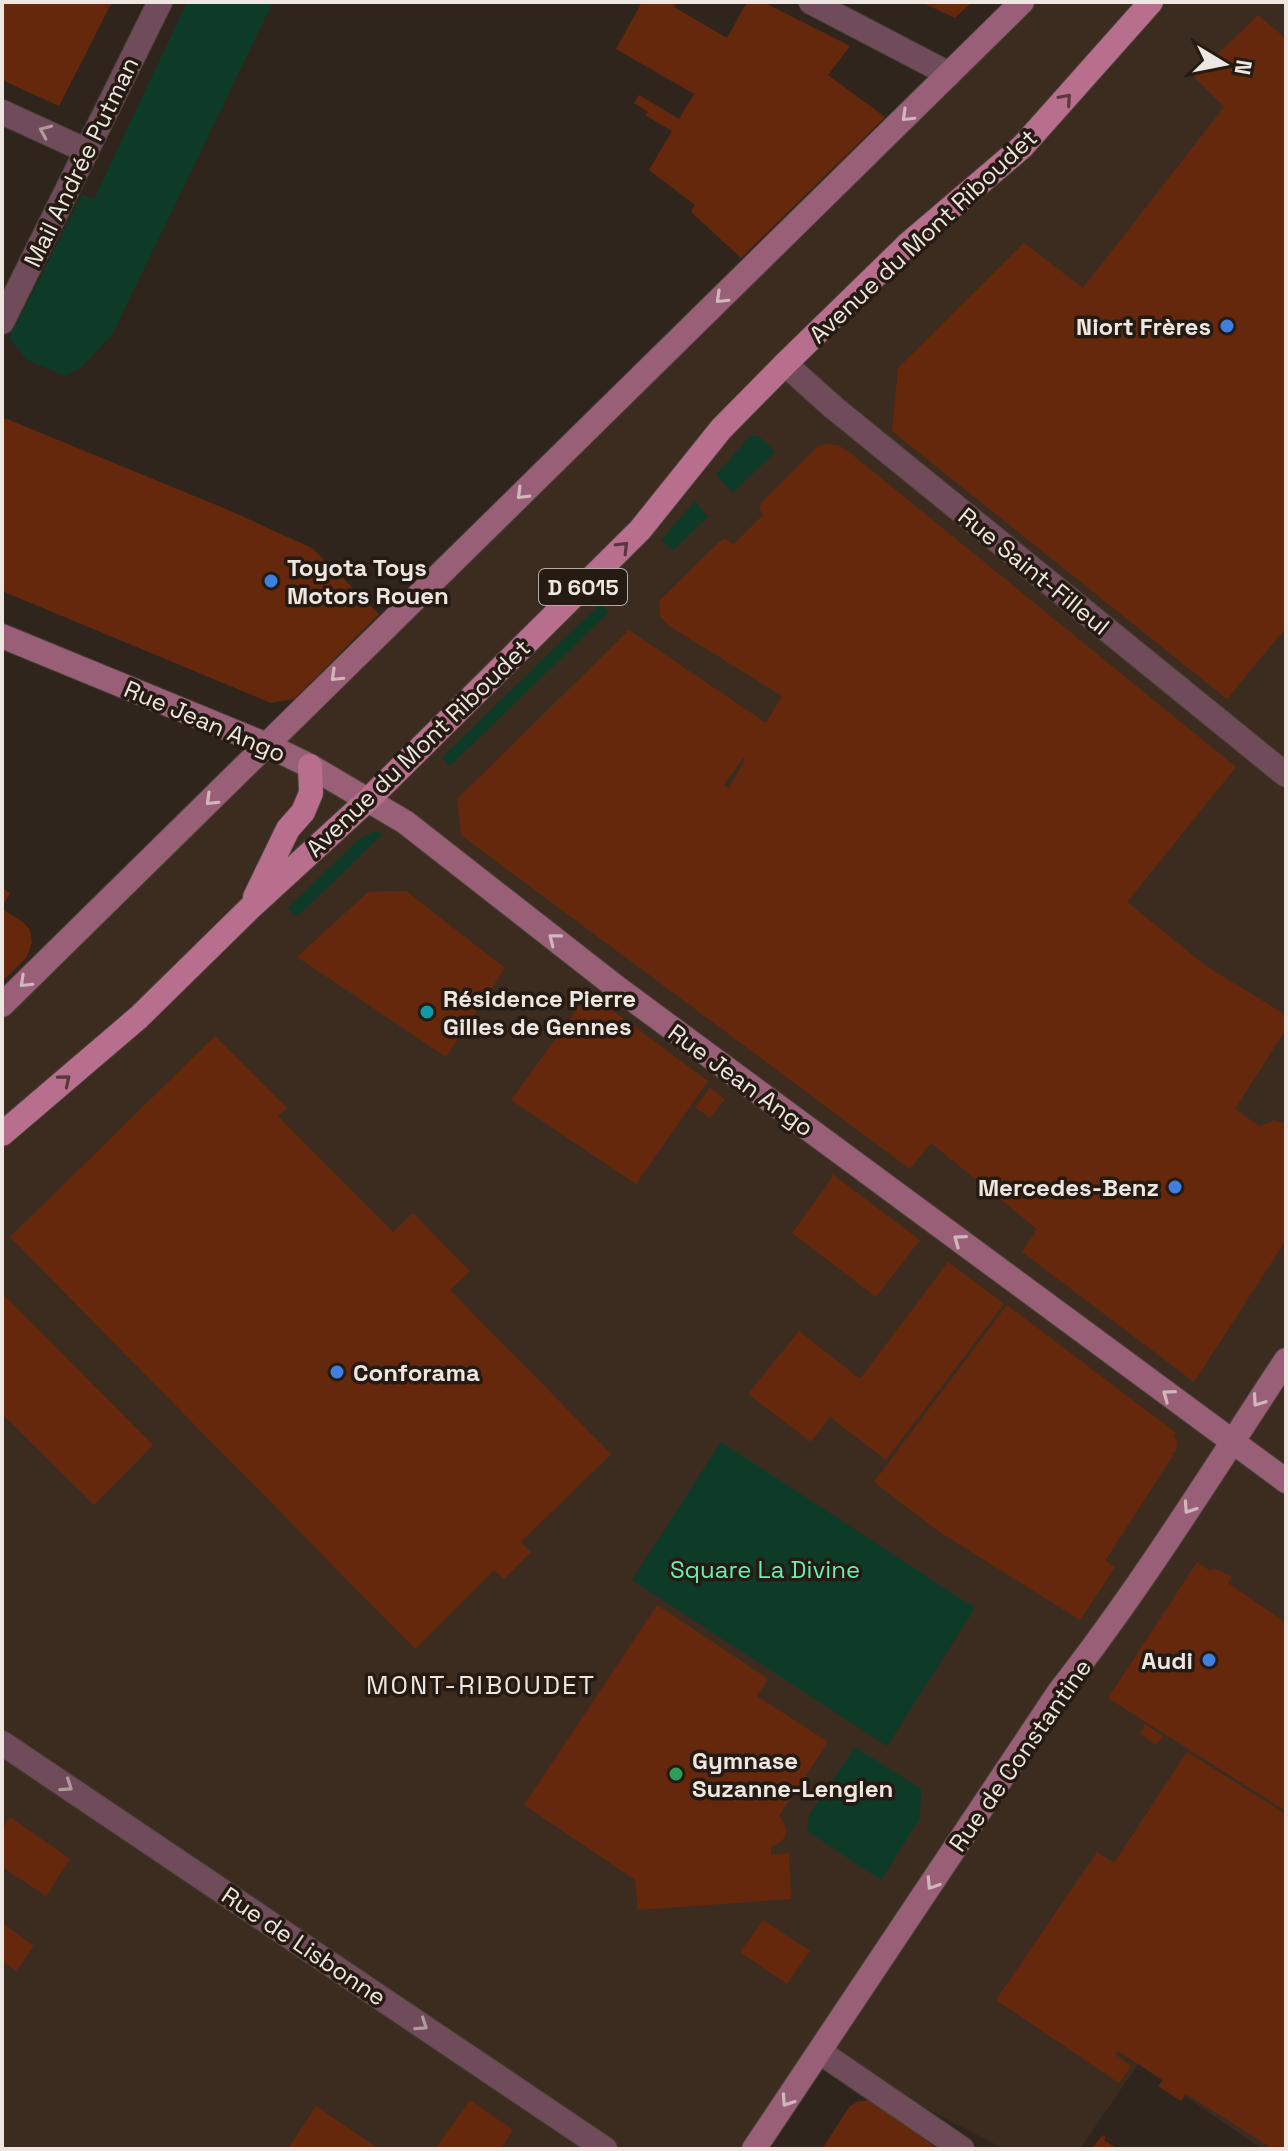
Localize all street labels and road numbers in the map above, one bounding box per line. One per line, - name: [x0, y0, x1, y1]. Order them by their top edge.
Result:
- street label: Mail Andrée Putman: [17, 52, 145, 272]
- street label: Avenue du Mont Riboudet: [802, 122, 1044, 350]
- street label: Rue Saint-Filleul: [952, 500, 1116, 642]
- road number: D 6015: [539, 569, 627, 605]
- street label: Avenue du Mont Riboudet: [299, 632, 537, 864]
- street label: Rue Jean Ango: [120, 673, 290, 769]
- street label: Rue Jean Ango: [662, 1017, 820, 1143]
- street label: Rue de Constantine: [942, 1653, 1098, 1857]
- street label: Rue de Lisbonne: [216, 1880, 392, 2012]

